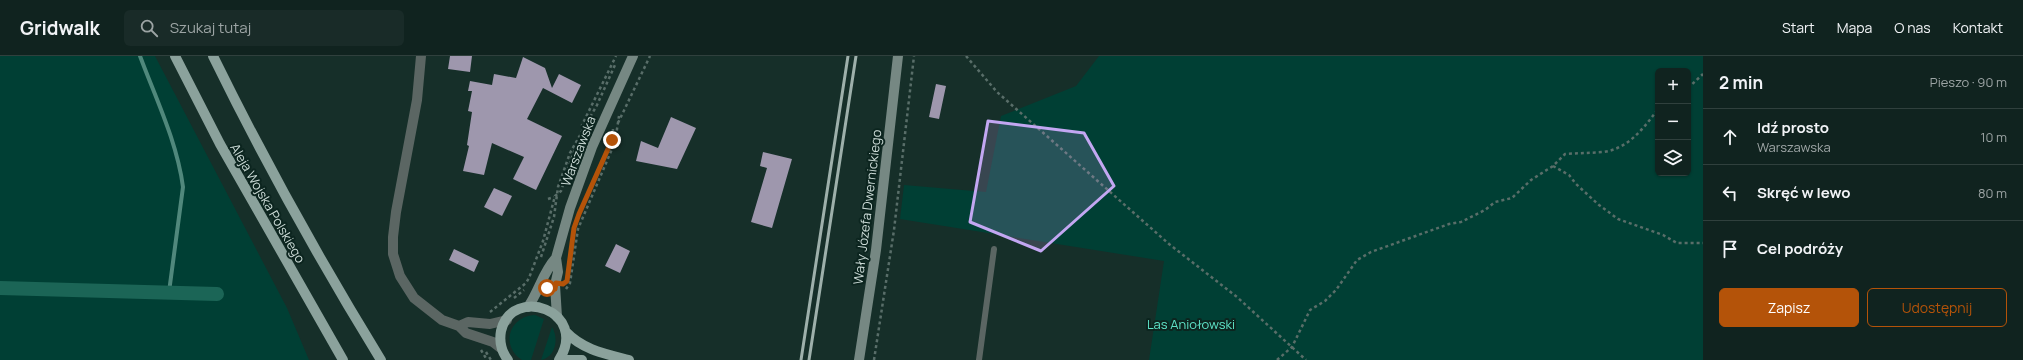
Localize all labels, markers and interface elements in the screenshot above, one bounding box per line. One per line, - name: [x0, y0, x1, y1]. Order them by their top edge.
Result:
- search box: [124, 10, 404, 46]
- text: Gridwalk: [20, 15, 100, 41]
- icon: search: [138, 17, 160, 39]
- text: Szukaj tutaj: [170, 17, 251, 38]
- text: Start: [1782, 18, 1815, 37]
- text: Mapa: [1837, 18, 1872, 37]
- text: O nas: [1894, 18, 1931, 37]
- text: Kontakt: [1953, 18, 2003, 37]
- map controls: [1655, 68, 1691, 176]
- button: +: [1655, 68, 1691, 104]
- text: 2 min: [1719, 71, 1763, 94]
- text: Pieszo · 90 m: [1930, 73, 2007, 91]
- button: −: [1655, 104, 1691, 140]
- street label: Warszawska: [556, 113, 600, 189]
- text: Idź prosto: [1757, 117, 1829, 138]
- icon: ahead: [1719, 126, 1741, 148]
- street label: Wały Józefa Dwernickiego: [849, 128, 885, 285]
- text: 10 m: [1980, 128, 2007, 146]
- route end: [603, 131, 621, 149]
- text: Warszawska: [1757, 138, 1831, 156]
- street label: Aleja Wojska Polskiego: [226, 140, 310, 266]
- button: layers: [1655, 140, 1691, 176]
- icon: left: [1719, 182, 1741, 204]
- text: Skręć w lewo: [1757, 182, 1851, 203]
- text: 80 m: [1978, 184, 2007, 202]
- icon: arrive: [1719, 238, 1741, 260]
- text: Cel podróży: [1757, 238, 1843, 259]
- route start: [538, 279, 556, 297]
- button: Zapisz: [1719, 288, 1859, 327]
- button: Udostępnij: [1867, 288, 2007, 327]
- park label: Las Aniołowski: [1147, 315, 1235, 333]

